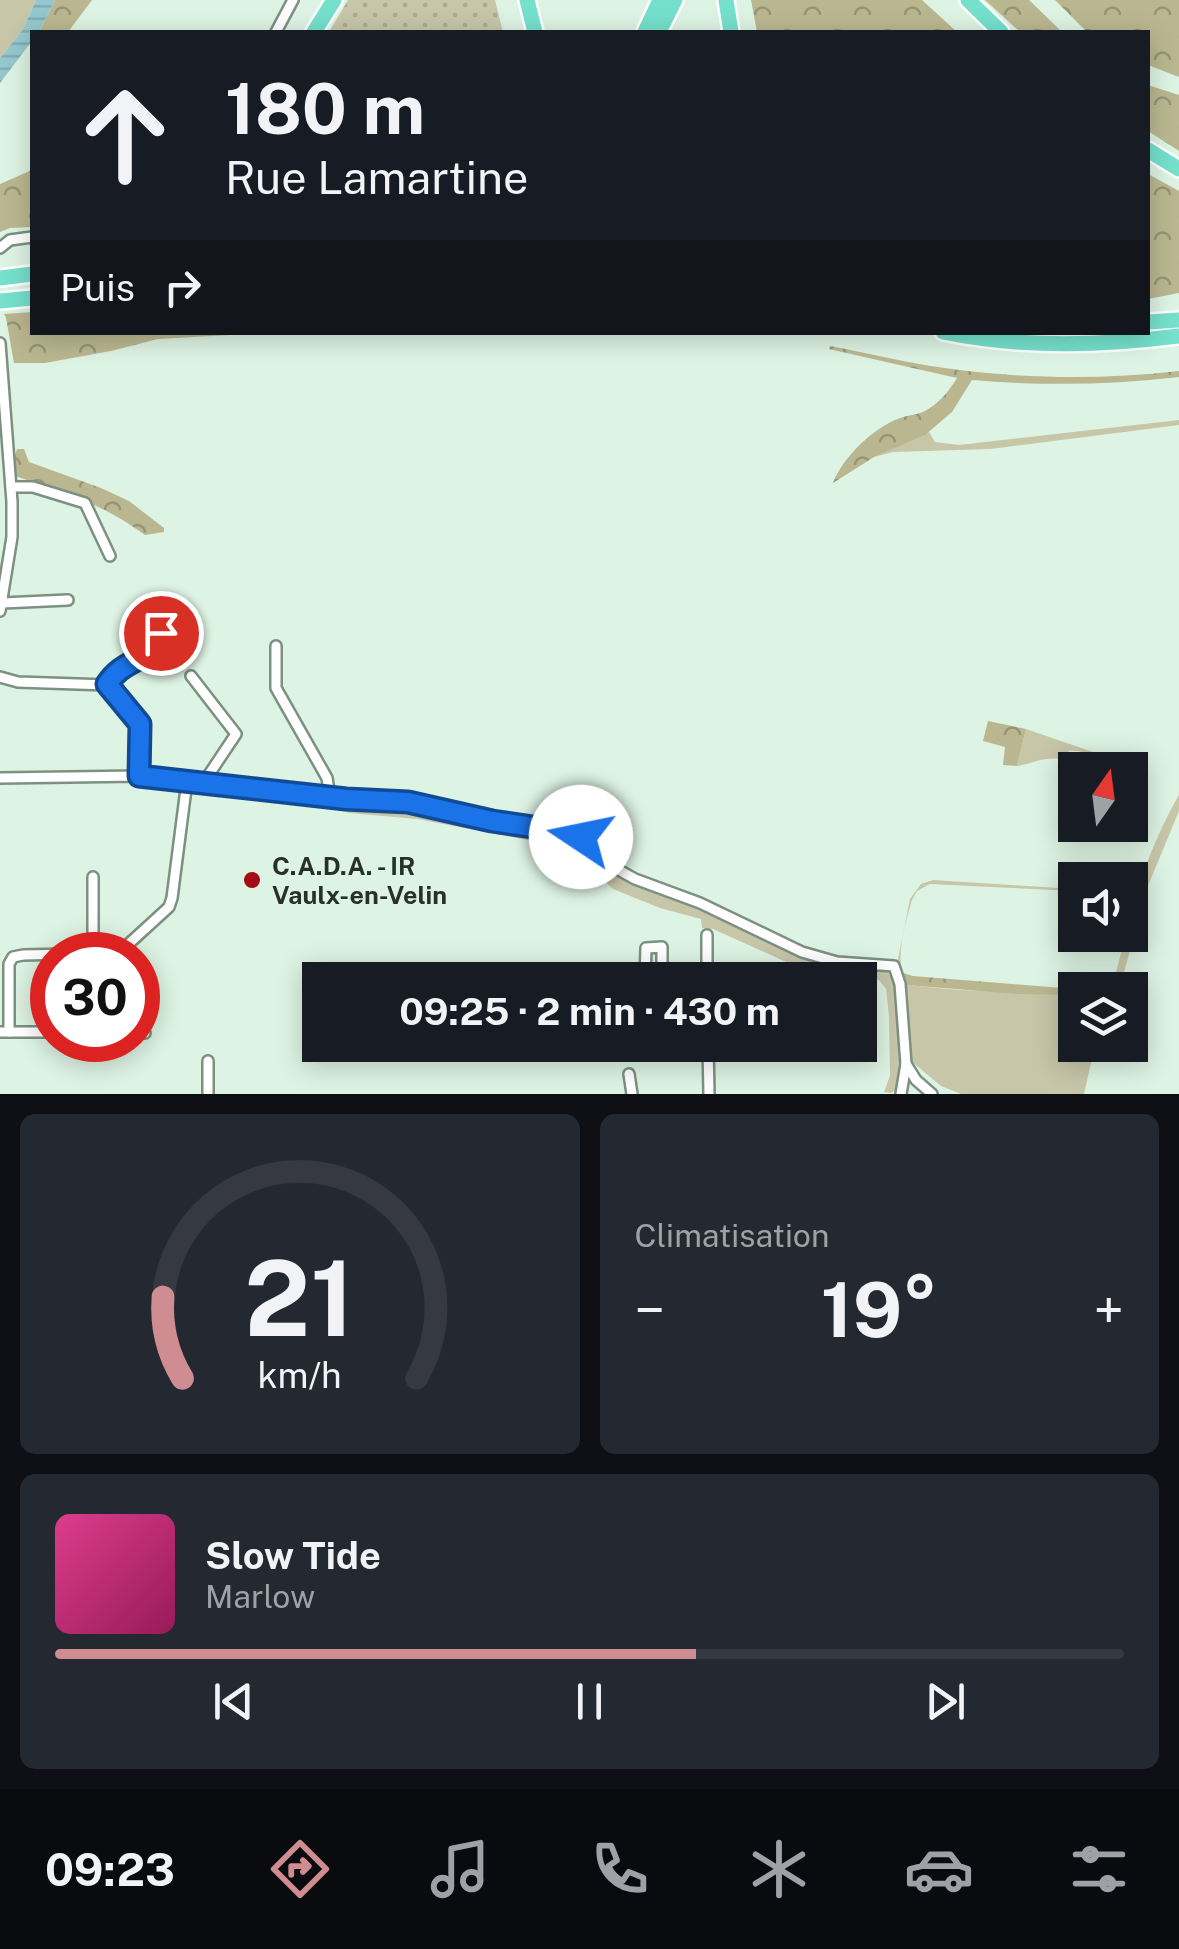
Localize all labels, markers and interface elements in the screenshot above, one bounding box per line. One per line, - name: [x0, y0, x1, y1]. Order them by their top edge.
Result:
- text: 180 m: [225, 67, 425, 150]
- icon: ahead: [60, 70, 190, 200]
- text: Rue Lamartine: [225, 151, 529, 204]
- icon: right: [155, 260, 210, 315]
- text: Puis: [60, 265, 135, 310]
- pin: [119, 591, 204, 676]
- icon: arrive: [134, 606, 189, 661]
- north arrow: [1058, 752, 1148, 842]
- map controls: [1058, 752, 1148, 1062]
- position arrow: [529, 785, 633, 889]
- place label: C.A.D.A. - IR Vaulx-en-Velin: [272, 851, 447, 910]
- button: sound: [1058, 862, 1148, 952]
- marker: C.A.D.A. - IR Vaulx-en-Velin: [241, 869, 263, 891]
- speed limit sign: 30: [30, 932, 160, 1062]
- button: layers: [1058, 972, 1148, 1062]
- text: 09:25 · 2 min · 430 m: [399, 989, 780, 1034]
- text: Climatisation: [635, 1217, 829, 1254]
- text: 21: [244, 1237, 355, 1359]
- text: 19°: [821, 1266, 938, 1354]
- text: −: [635, 1278, 665, 1342]
- text: +: [1093, 1278, 1124, 1342]
- text: km/h: [258, 1354, 342, 1396]
- text: Slow Tide: [205, 1533, 381, 1578]
- text: Marlow: [205, 1578, 315, 1615]
- icon: previous: [206, 1674, 261, 1729]
- icon: pause: [562, 1674, 617, 1729]
- icon: next: [918, 1674, 973, 1729]
- icon: directions: [265, 1834, 335, 1904]
- icon: music: [425, 1834, 495, 1904]
- icon: phone: [585, 1834, 655, 1904]
- icon: climate: [744, 1834, 814, 1904]
- icon: car: [904, 1834, 974, 1904]
- icon: filters: [1064, 1834, 1134, 1904]
- text: 09:23: [45, 1843, 175, 1896]

